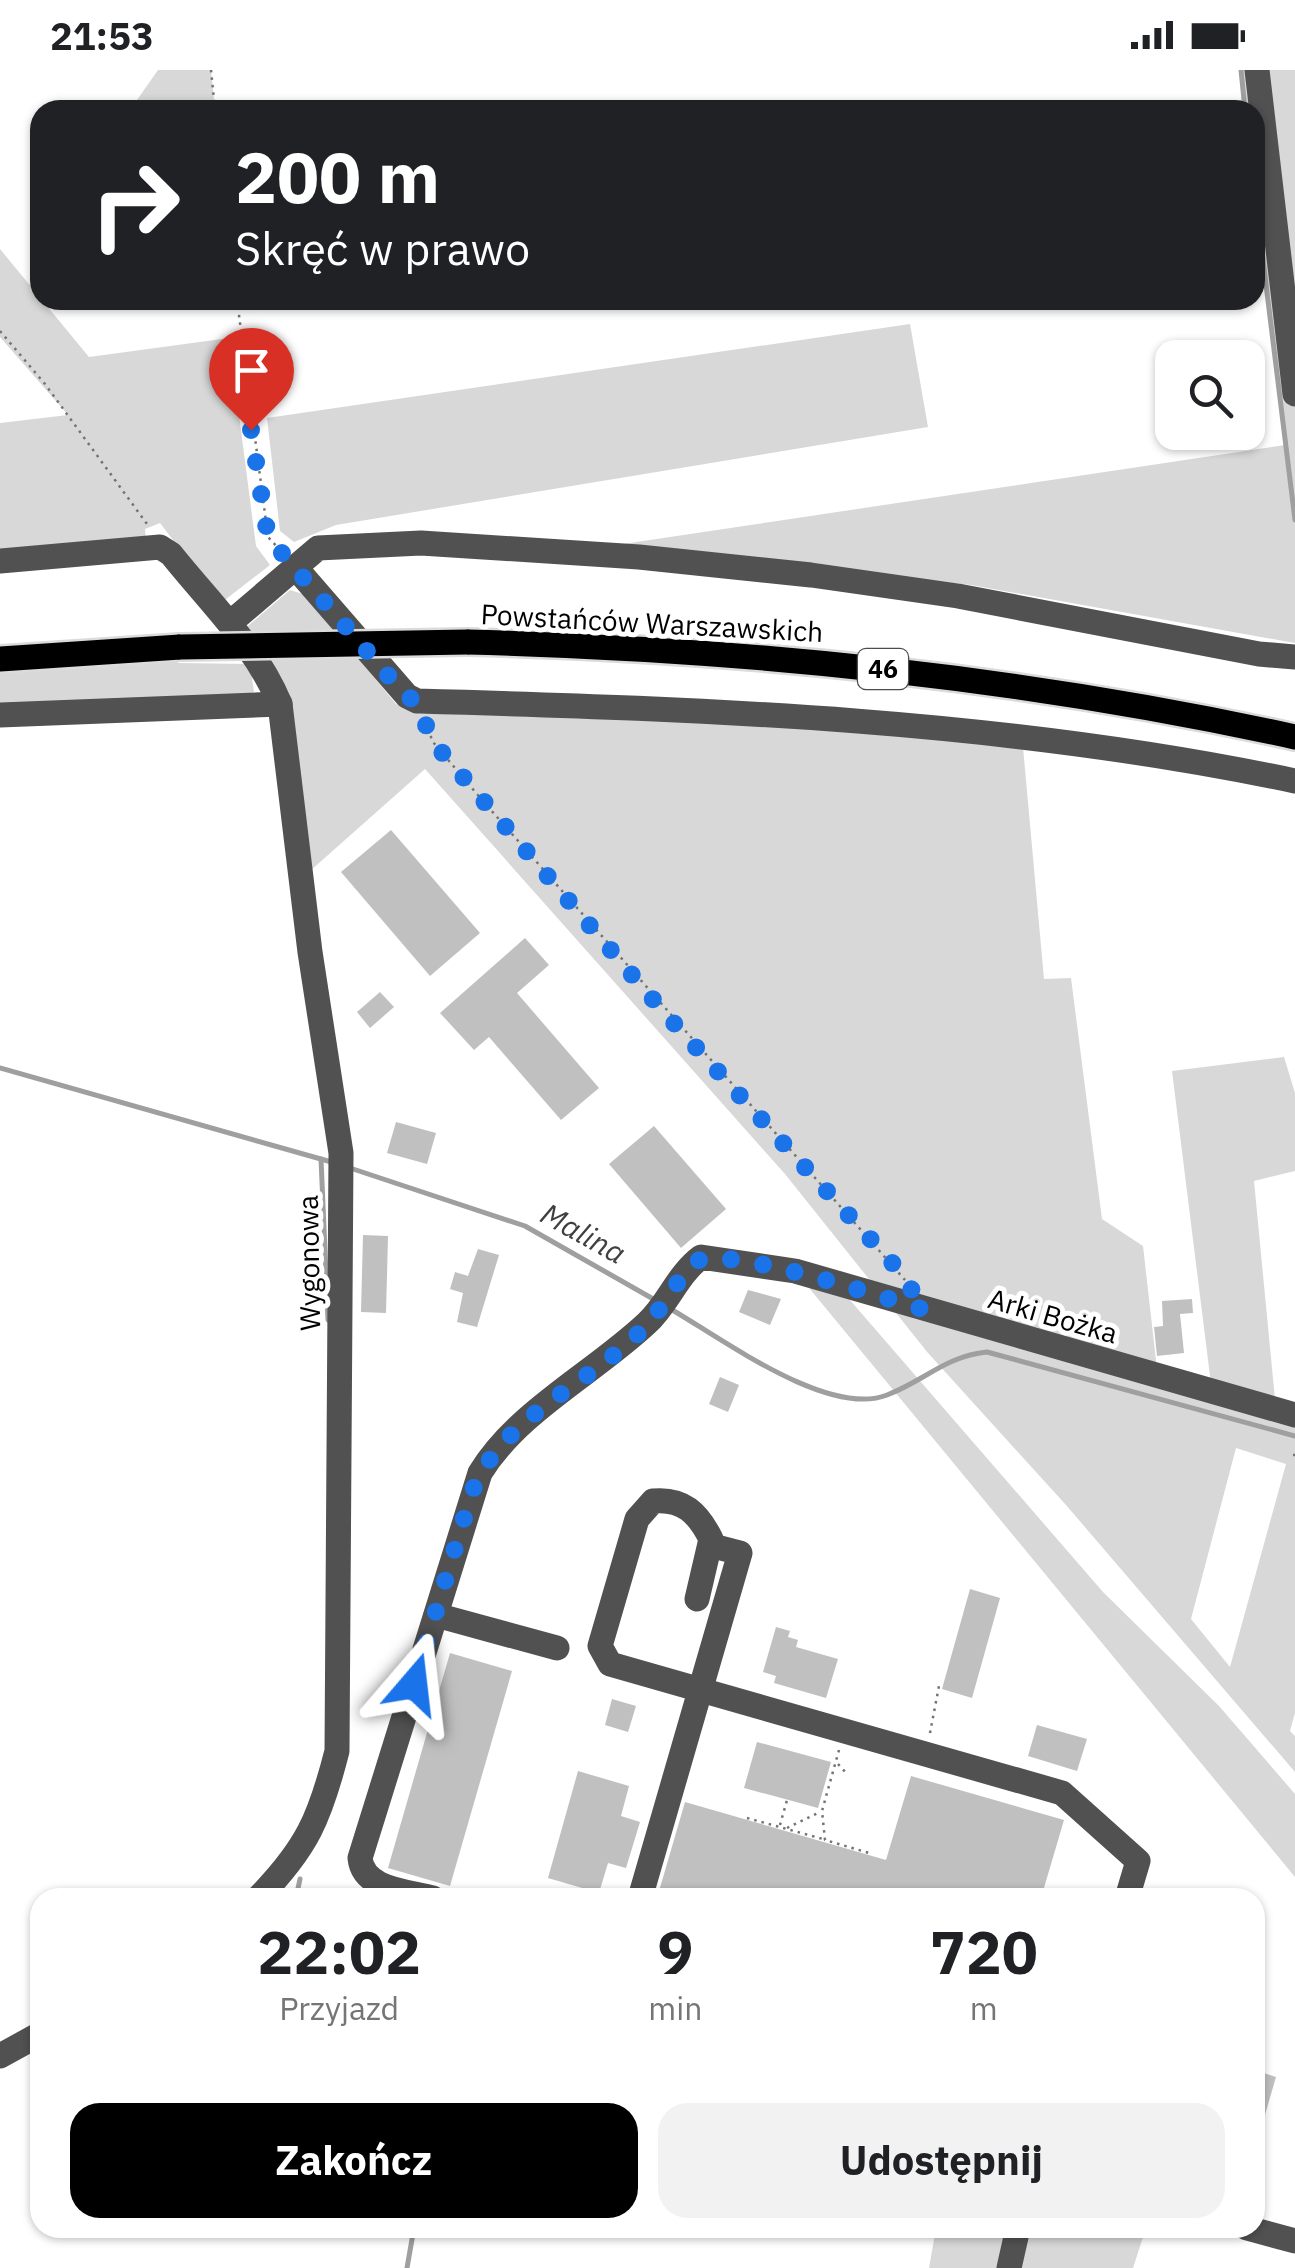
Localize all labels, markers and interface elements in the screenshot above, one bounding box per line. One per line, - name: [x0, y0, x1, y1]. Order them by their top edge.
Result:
- text: 21:53: [50, 11, 154, 60]
- text: 200 m: [235, 131, 440, 222]
- icon: right: [70, 140, 200, 270]
- text: Skręć w prawo: [235, 219, 530, 277]
- pin: [209, 328, 294, 431]
- map controls: [1155, 340, 1265, 450]
- button: search: [1155, 340, 1265, 450]
- icon: arrive: [224, 343, 279, 398]
- street label: Powstańców Warszawskich: [480, 595, 824, 650]
- road number: 46: [858, 649, 908, 689]
- water label: Malina: [534, 1194, 633, 1272]
- street label: Wygonowa: [289, 1195, 328, 1331]
- street label: Arki Bożka: [984, 1279, 1122, 1352]
- position arrow: [362, 1632, 466, 1736]
- text: 22:02: [257, 1912, 421, 1991]
- text: 9: [657, 1912, 693, 1991]
- text: 720: [930, 1912, 1038, 1991]
- text: Przyjazd: [279, 1987, 399, 2029]
- text: min: [648, 1987, 702, 2029]
- text: m: [970, 1987, 998, 2029]
- button: Zakończ: [70, 2103, 638, 2218]
- button: Udostępnij: [658, 2103, 1225, 2218]

